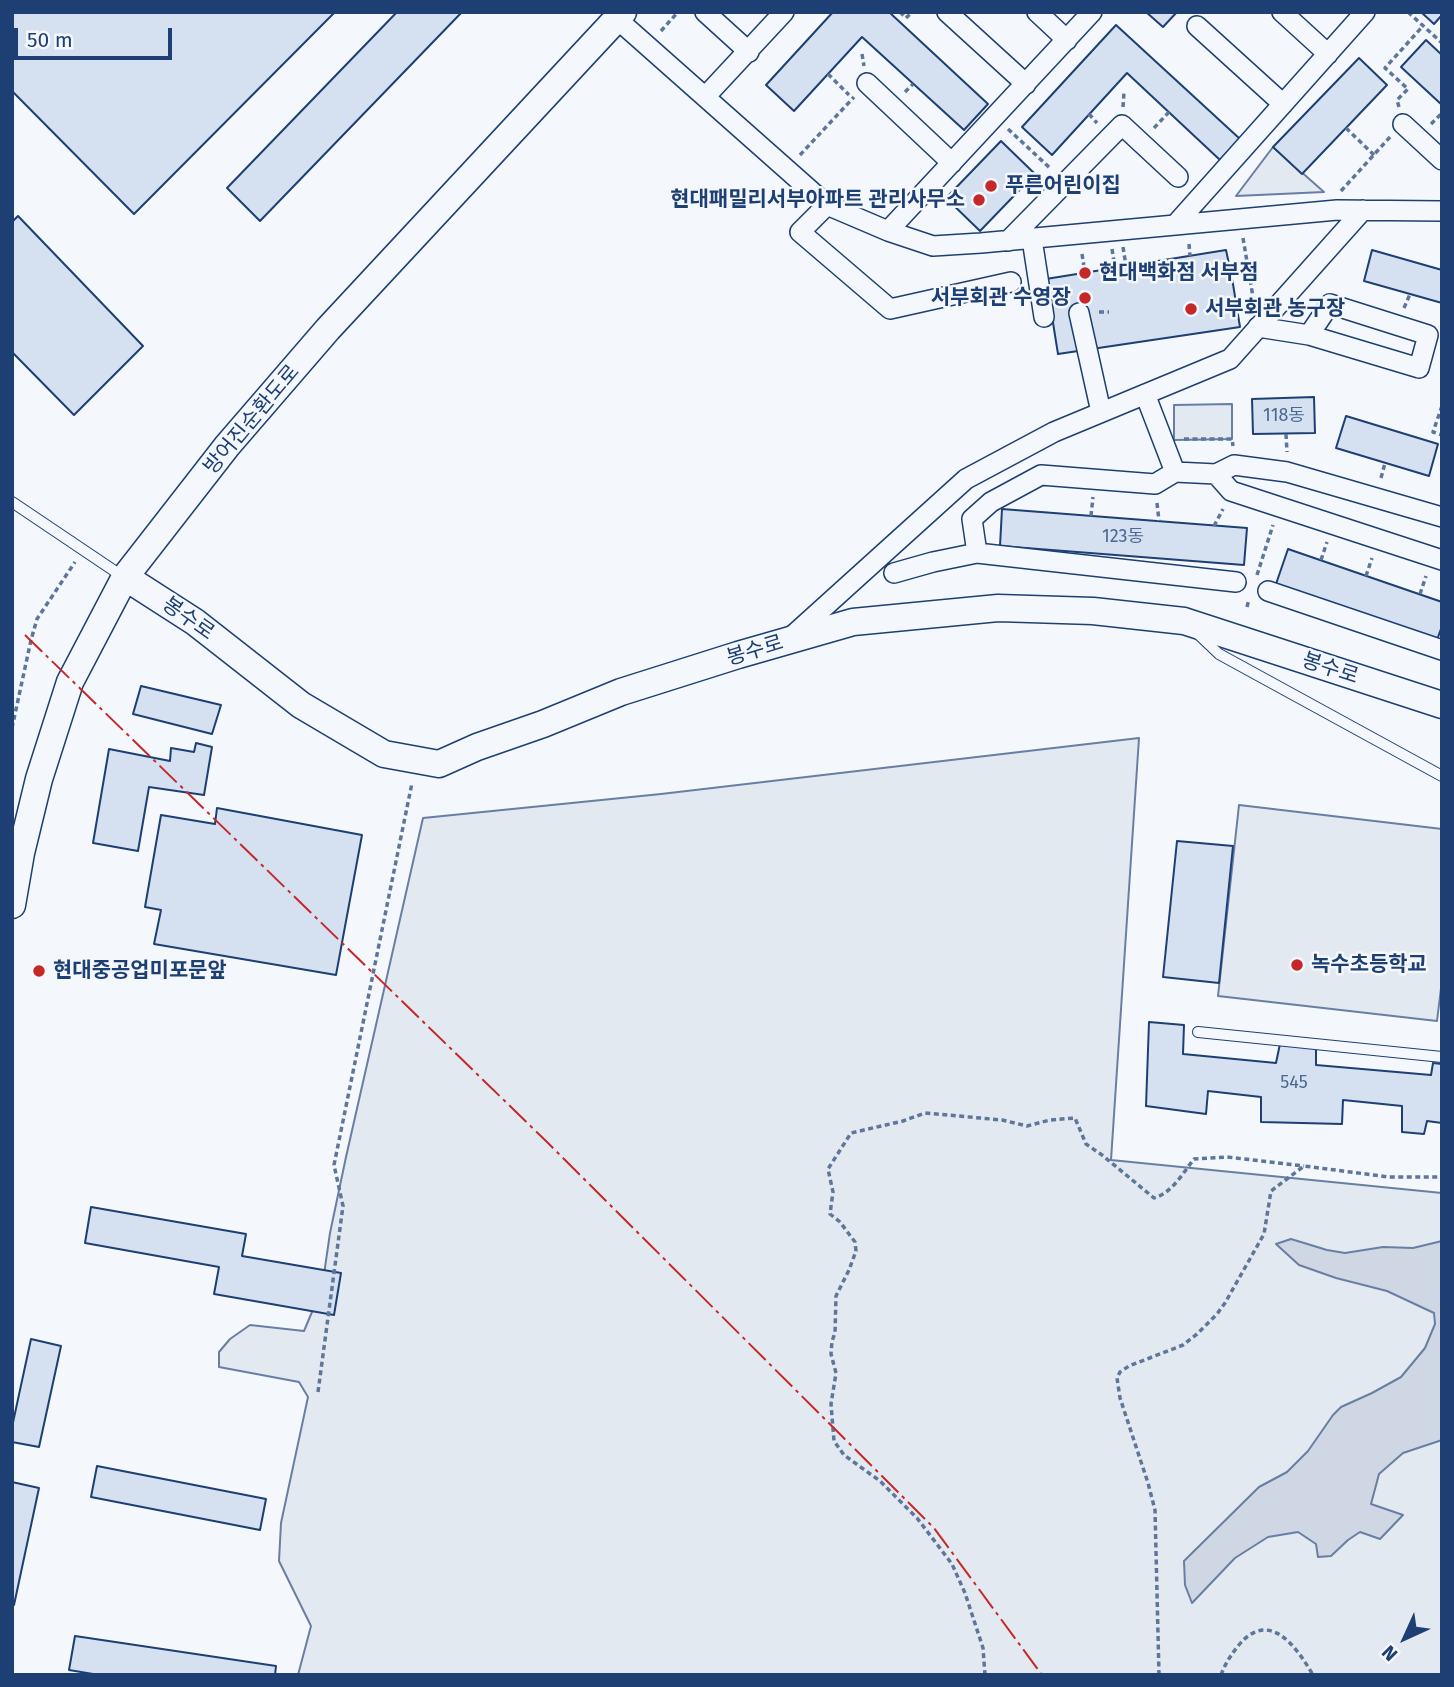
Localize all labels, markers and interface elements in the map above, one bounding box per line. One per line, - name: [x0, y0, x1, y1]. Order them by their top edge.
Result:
- scale bar: [18, 14, 175, 58]
- text: 50 m: [27, 27, 73, 53]
- place label: 푸른어린이집: [1005, 173, 1121, 199]
- marker: 푸른어린이집: [983, 178, 999, 194]
- place label: 현대패밀리서부아파트 관리사무소: [670, 187, 965, 213]
- marker: 현대패밀리서부아파트 관리사무소: [971, 192, 987, 208]
- place label: 현대백화점 서부점: [1099, 260, 1259, 286]
- marker: 현대백화점 서부점: [1077, 265, 1093, 281]
- place label: 서부회관 수영장: [931, 285, 1071, 311]
- marker: 서부회관 수영장: [1077, 290, 1093, 306]
- place label: 서부회관 농구장: [1205, 296, 1345, 322]
- marker: 서부회관 농구장: [1183, 301, 1199, 317]
- street label: 방어진순환도로: [199, 360, 305, 480]
- house number: 118동: [1263, 405, 1305, 427]
- house number: 123동: [1102, 526, 1144, 548]
- street label: 봉수로: [157, 592, 219, 646]
- street label: 봉수로: [724, 630, 786, 672]
- street label: 봉수로: [1299, 648, 1361, 690]
- place label: 녹수초등학교: [1311, 952, 1427, 978]
- marker: 녹수초등학교: [1289, 957, 1305, 973]
- place label: 현대중공업미포문앞: [53, 958, 227, 984]
- marker: 현대중공업미포문앞: [31, 963, 47, 979]
- house number: 545: [1280, 1072, 1308, 1094]
- north arrow: [1370, 1603, 1440, 1673]
- text: N: [1377, 1641, 1402, 1666]

